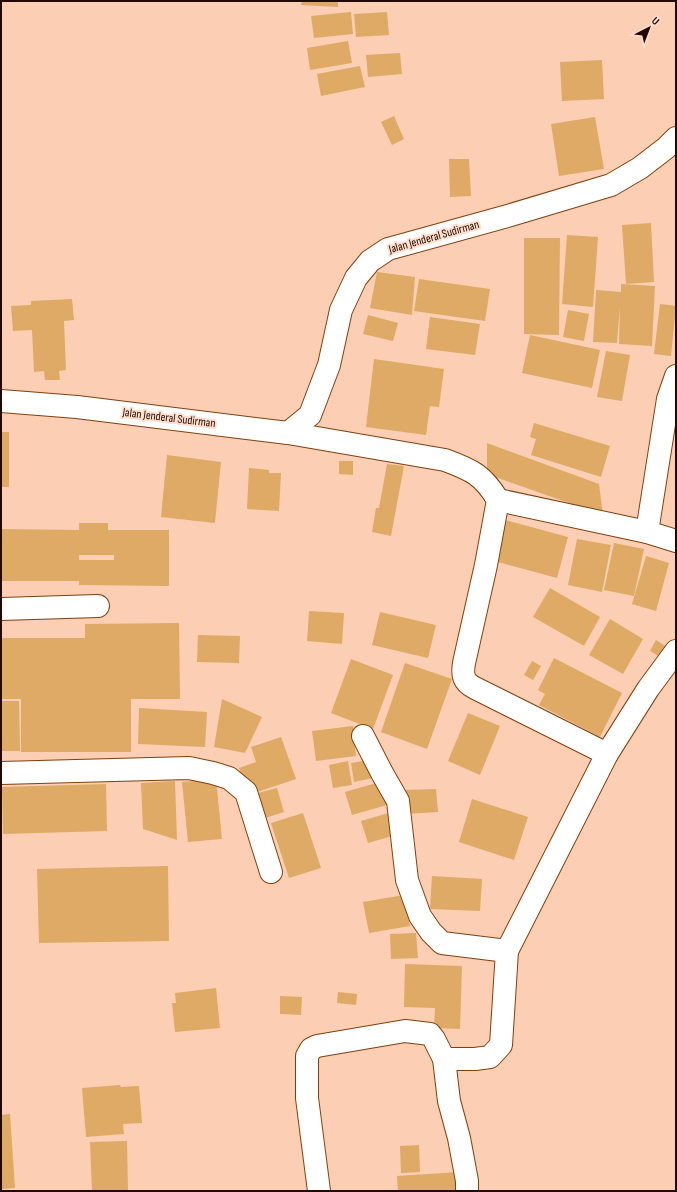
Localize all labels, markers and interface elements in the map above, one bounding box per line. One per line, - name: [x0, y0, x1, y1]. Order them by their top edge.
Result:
- north arrow: [629, 8, 669, 48]
- text: U: [649, 14, 662, 28]
- street label: Jalan Jenderal Sudirman: [386, 217, 481, 257]
- street label: Jalan Jenderal Sudirman: [121, 405, 216, 431]

